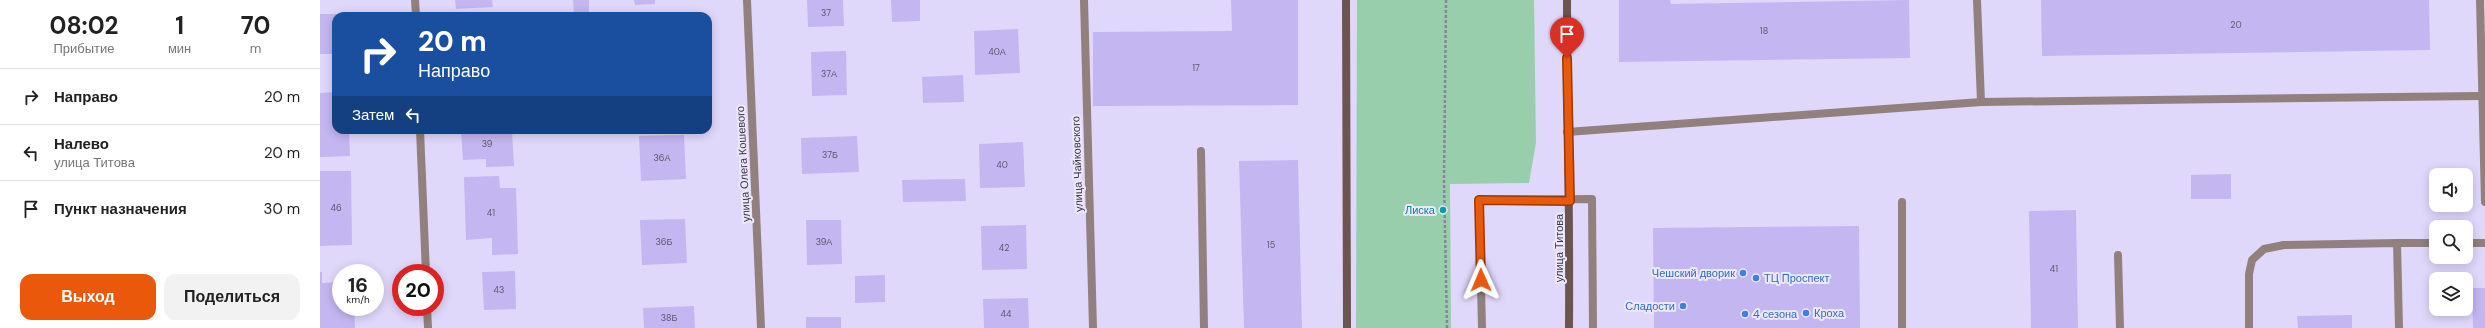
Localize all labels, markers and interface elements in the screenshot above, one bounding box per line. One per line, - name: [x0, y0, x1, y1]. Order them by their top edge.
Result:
- house number: 37: [821, 7, 831, 19]
- text: 08:02: [50, 10, 118, 41]
- text: 1: [175, 10, 184, 41]
- text: 70: [241, 10, 270, 41]
- pin: [1550, 17, 1584, 58]
- house number: 20: [2230, 19, 2242, 31]
- text: 20 m: [418, 23, 487, 60]
- icon: arrive: [1556, 23, 1578, 45]
- house number: 18: [1760, 25, 1768, 37]
- icon: right: [352, 28, 404, 80]
- text: Прибытие: [53, 40, 114, 57]
- text: мин: [168, 40, 191, 57]
- text: m: [250, 40, 261, 57]
- house number: 40А: [988, 46, 1006, 58]
- text: Направо: [418, 59, 490, 83]
- house number: 17: [1192, 62, 1200, 74]
- house number: 37А: [821, 68, 837, 80]
- icon: right: [20, 86, 42, 108]
- text: Направо: [54, 87, 118, 107]
- text: 20 m: [264, 87, 300, 107]
- icon: left: [402, 104, 424, 126]
- text: Затем: [352, 105, 394, 125]
- street label: улица Олега Кошевого: [733, 106, 753, 222]
- street label: улица Чайковского: [1068, 116, 1086, 212]
- text: Налево: [54, 134, 109, 154]
- house number: 39: [482, 138, 493, 150]
- icon: left: [20, 142, 42, 164]
- text: 20 m: [264, 143, 300, 163]
- house number: 37Б: [822, 149, 838, 161]
- house number: 36А: [654, 152, 670, 164]
- text: улица Титова: [54, 154, 135, 171]
- house number: 40: [996, 159, 1008, 171]
- map controls: [2429, 168, 2473, 316]
- button: sound: [2429, 168, 2473, 212]
- icon: arrive: [20, 198, 42, 220]
- text: Пункт назначения: [54, 199, 187, 219]
- text: 30 m: [264, 199, 300, 219]
- house number: 46: [330, 202, 342, 214]
- place label: Лиска: [1405, 203, 1436, 217]
- marker: Лиска: [1438, 205, 1448, 215]
- house number: 41: [487, 207, 495, 219]
- street label: улица Титова: [1552, 213, 1566, 282]
- button: search: [2429, 220, 2473, 264]
- house number: 36Б: [656, 236, 673, 248]
- house number: 39А: [816, 236, 832, 248]
- house number: 15: [1267, 239, 1275, 251]
- house number: 42: [999, 242, 1009, 254]
- position arrow: [1460, 259, 1502, 301]
- house number: 41: [2050, 263, 2058, 275]
- speed limit sign: 20: [392, 264, 444, 316]
- place label: Чешский дворик: [1652, 266, 1735, 280]
- marker: Чешский дворик: [1738, 268, 1748, 278]
- place label: ТЦ Проспект: [1764, 271, 1829, 285]
- text: 16: [348, 272, 368, 298]
- button: layers: [2429, 272, 2473, 316]
- marker: ТЦ Проспект: [1751, 273, 1761, 283]
- button: Выход: [20, 274, 156, 320]
- button: Поделиться: [164, 274, 300, 320]
- house number: 43: [494, 284, 504, 296]
- text: km/h: [346, 293, 370, 306]
- place label: Сладости: [1625, 299, 1675, 313]
- marker: Сладости: [1678, 301, 1688, 311]
- place label: Кроха: [1814, 306, 1845, 320]
- place label: 4 сезона: [1753, 307, 1798, 321]
- house number: 44: [1001, 308, 1012, 320]
- marker: Кроха: [1801, 308, 1811, 318]
- marker: 4 сезона: [1740, 309, 1750, 319]
- house number: 38Б: [661, 312, 677, 324]

